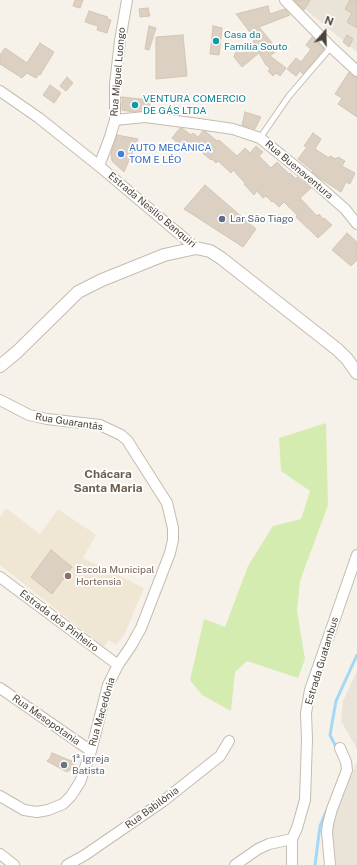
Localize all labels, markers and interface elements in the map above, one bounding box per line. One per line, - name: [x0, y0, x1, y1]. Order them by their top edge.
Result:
- north arrow: [305, 12, 345, 52]
- text: N: [323, 14, 335, 28]
- street label: Rua Miguel Luongo: [108, 27, 128, 117]
- place label: Casa da Familia Souto: [224, 29, 288, 52]
- marker: Casa da Familia Souto: [211, 36, 221, 46]
- place label: VENTURA COMERCIO DE GÁS LTDA: [143, 93, 246, 116]
- marker: VENTURA COMERCIO DE GÁS LTDA: [130, 100, 140, 110]
- street label: Rua Buenaventura: [263, 138, 335, 202]
- place label: AUTO MECÂNICA TOM E LÉO: [129, 142, 212, 166]
- marker: AUTO MECÂNICA TOM E LÉO: [116, 149, 126, 159]
- street label: Estrada Nesilio Banquiri: [106, 170, 198, 250]
- place label: Lar São Tiago: [230, 213, 293, 225]
- marker: Lar São Tiago: [217, 214, 227, 224]
- street label: Rua Guarantãs: [34, 411, 104, 433]
- district label: Chácara Santa Maria: [73, 467, 143, 495]
- place label: Escola Municipal Hortensia: [76, 564, 154, 588]
- marker: Escola Municipal Hortensia: [63, 571, 73, 581]
- street label: Estrada dos Pinheiro: [17, 588, 101, 654]
- street label: Estrada Guatambus: [303, 616, 341, 706]
- street label: Rua Macedônia: [86, 676, 118, 748]
- street label: Rua Mesopotania: [10, 692, 82, 748]
- place label: 1ª Igreja Batista: [72, 753, 109, 776]
- marker: 1ª Igreja Batista: [59, 760, 69, 770]
- street label: Rua Babilônia: [123, 785, 181, 831]

